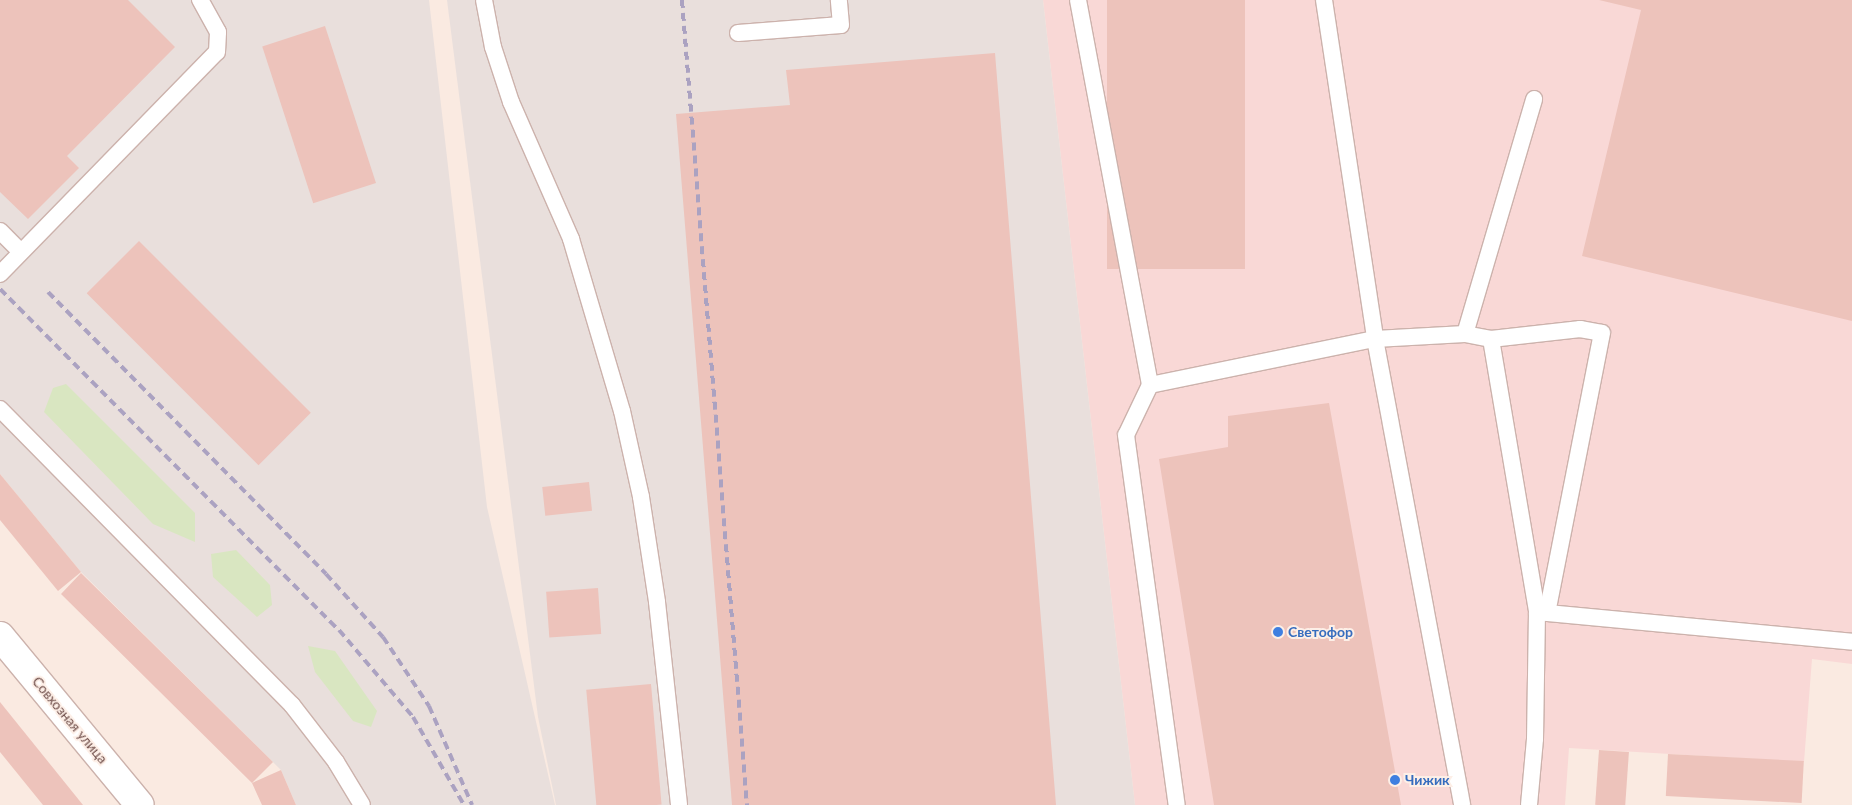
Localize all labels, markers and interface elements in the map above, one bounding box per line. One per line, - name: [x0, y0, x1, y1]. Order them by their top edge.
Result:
- place label: Светофор: [1288, 624, 1353, 640]
- marker: Светофор: [1272, 626, 1284, 638]
- street label: Совхозная улица: [29, 673, 111, 767]
- place label: Чижик: [1405, 772, 1450, 788]
- marker: Чижик: [1389, 774, 1401, 786]

